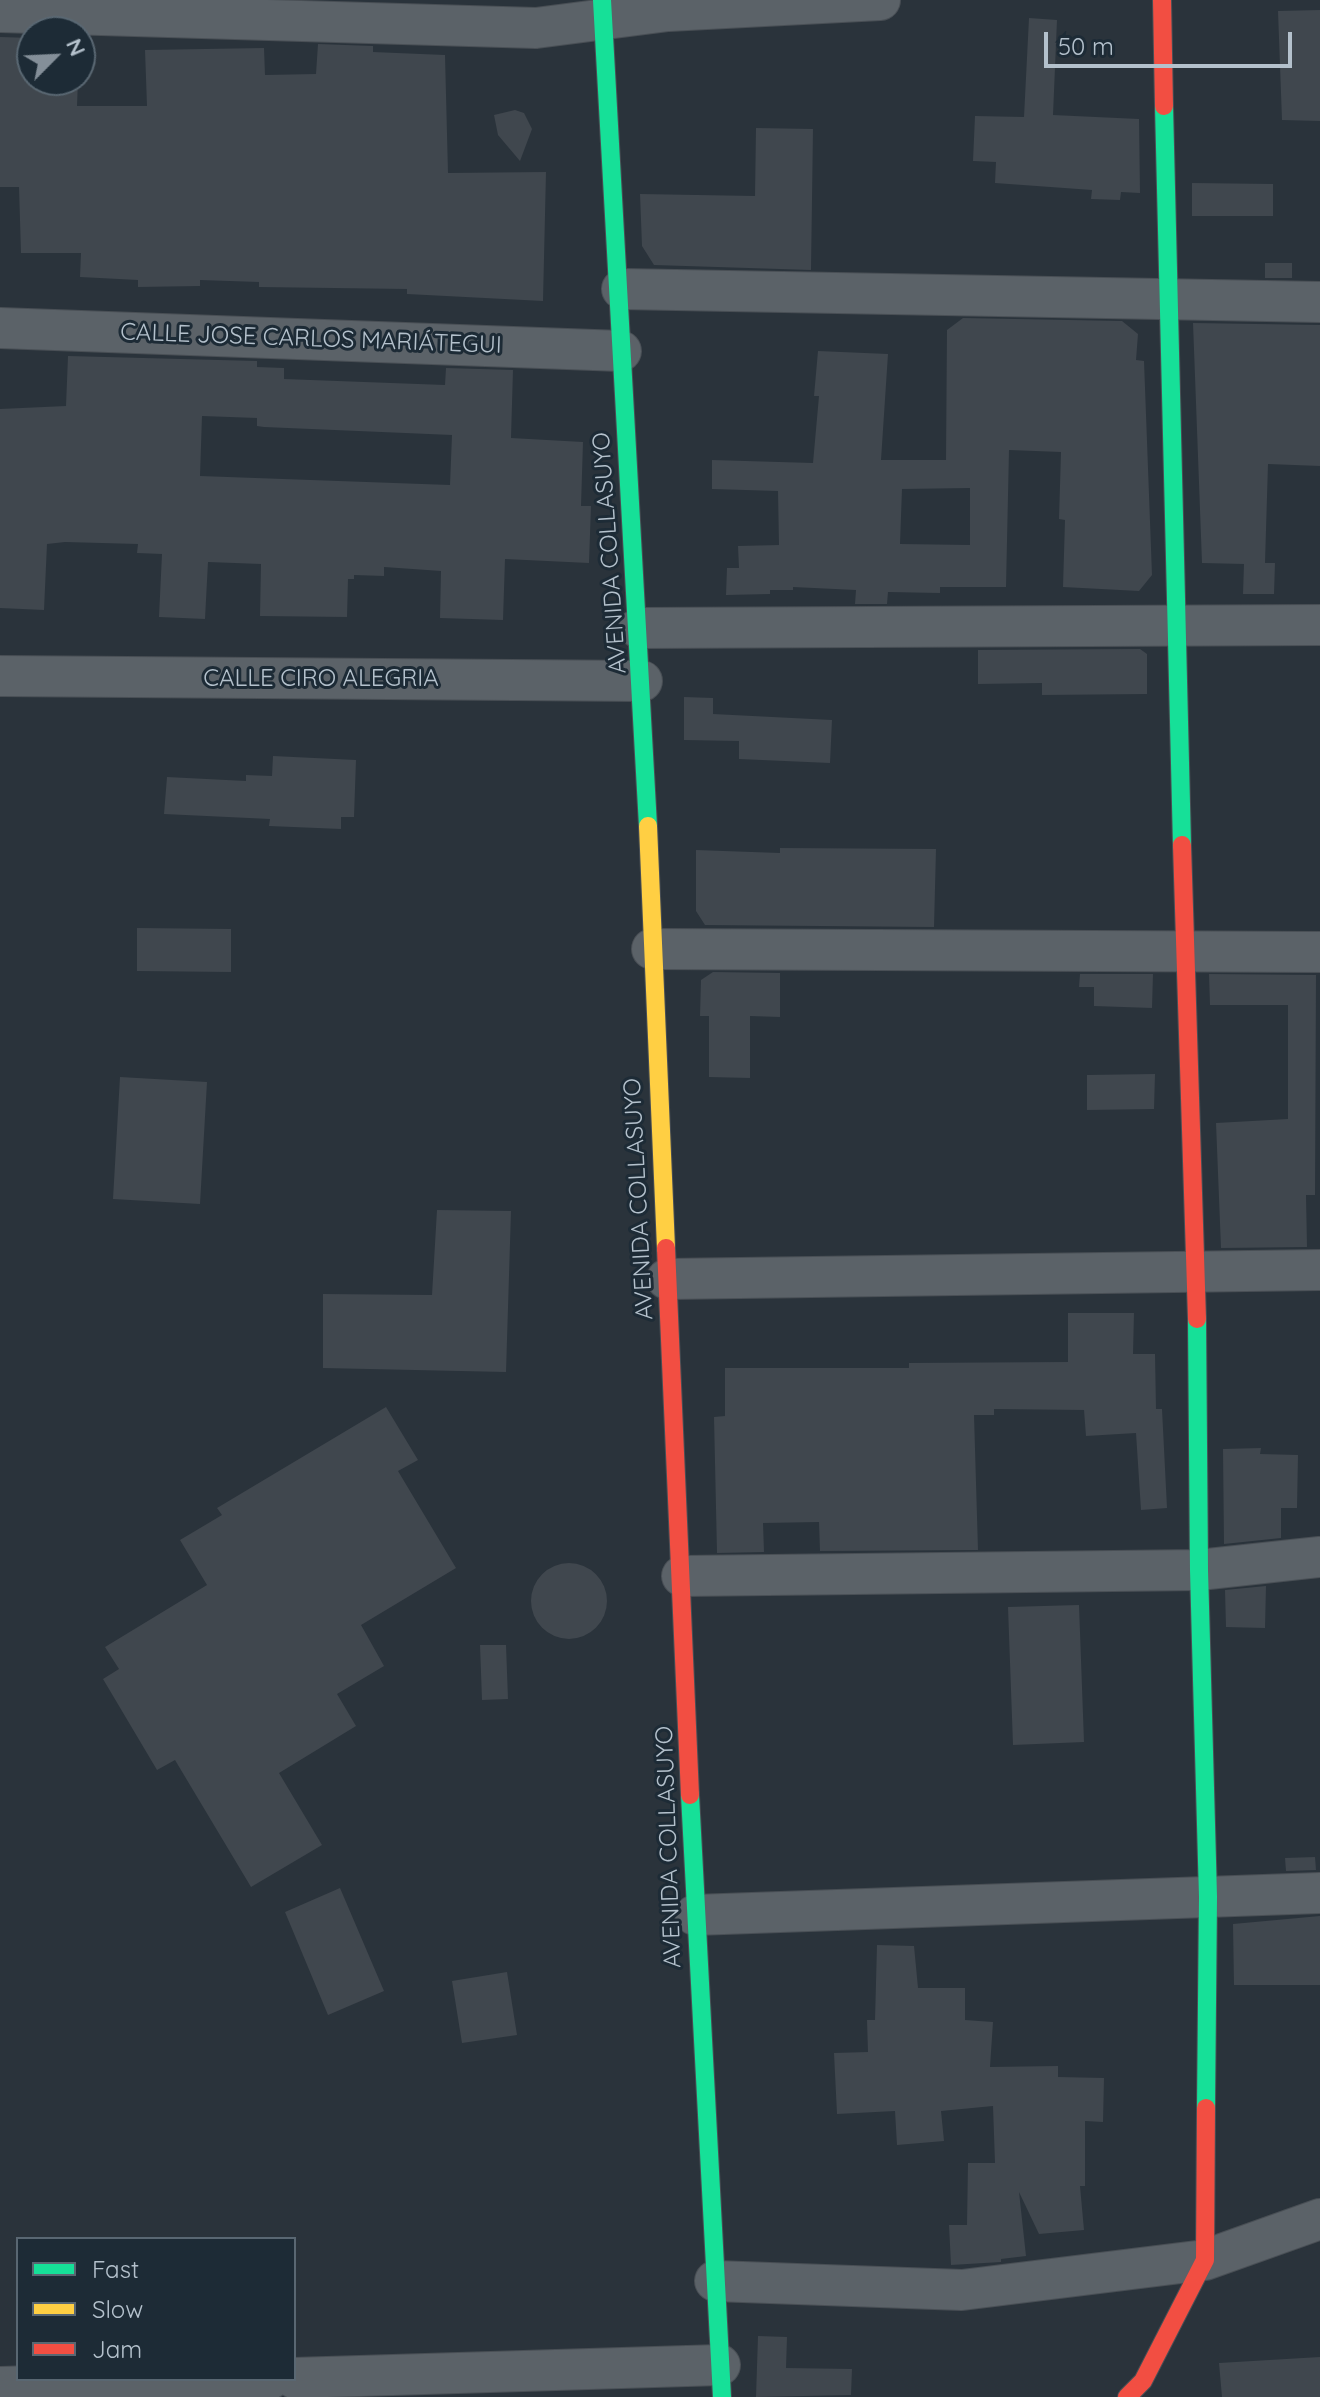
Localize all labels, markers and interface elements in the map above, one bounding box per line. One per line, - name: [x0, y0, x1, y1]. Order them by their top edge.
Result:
- north arrow: [16, 16, 96, 96]
- scale bar: [1048, 16, 1296, 66]
- text: 50 m: [1058, 31, 1114, 61]
- text: N: [60, 34, 92, 60]
- street label: CALLE JOSE CARLOS MARIÁTEGUI: [120, 318, 502, 360]
- street label: AVENIDA COLLASUYO: [587, 431, 633, 675]
- street label: CALLE CIRO ALEGRIA: [203, 665, 439, 693]
- street label: AVENIDA COLLASUYO: [618, 1077, 660, 1321]
- street label: AVENIDA COLLASUYO: [650, 1725, 688, 1969]
- legend: [16, 2237, 296, 2381]
- text: Fast: [92, 2254, 139, 2284]
- text: Slow: [92, 2294, 143, 2324]
- text: Jam: [92, 2334, 142, 2364]

